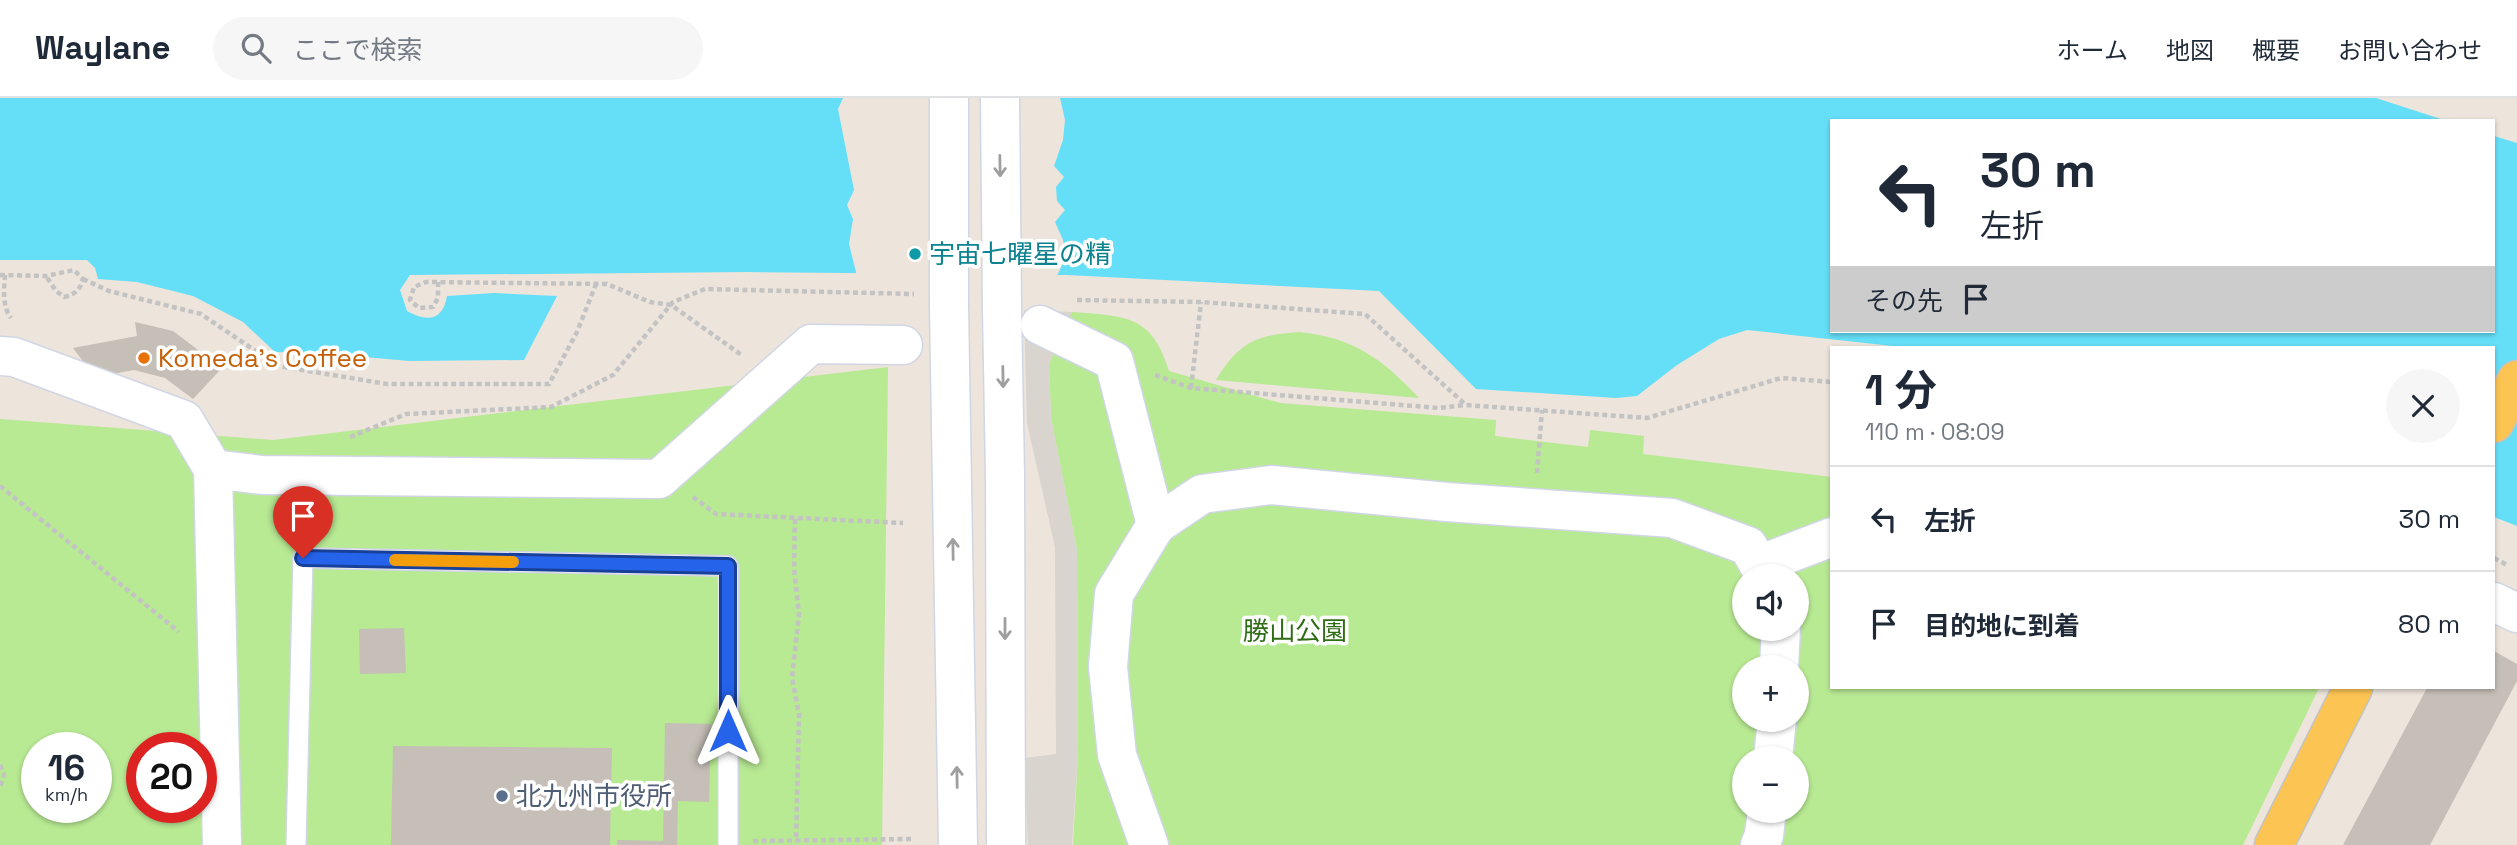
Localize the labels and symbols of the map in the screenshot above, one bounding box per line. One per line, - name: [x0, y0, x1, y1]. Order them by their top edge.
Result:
- one-way arrow: [994, 154, 1007, 177]
- place label: 宇宙七曜星の精: [929, 237, 1111, 271]
- marker: 宇宙七曜星の精: [907, 246, 923, 262]
- place label: Komeda's Coffee: [158, 341, 367, 375]
- marker: Komeda's Coffee: [136, 350, 152, 366]
- one-way arrow: [996, 365, 1010, 388]
- pin: [273, 486, 333, 558]
- one-way arrow: [946, 538, 960, 561]
- park label: 勝山公園: [1243, 614, 1347, 648]
- one-way arrow: [998, 617, 1012, 640]
- position arrow: [691, 694, 765, 768]
- speed limit sign: 20: [126, 732, 217, 823]
- one-way arrow: [950, 766, 964, 789]
- place label: 北九州市役所: [516, 779, 672, 813]
- marker: 北九州市役所: [494, 788, 510, 804]

